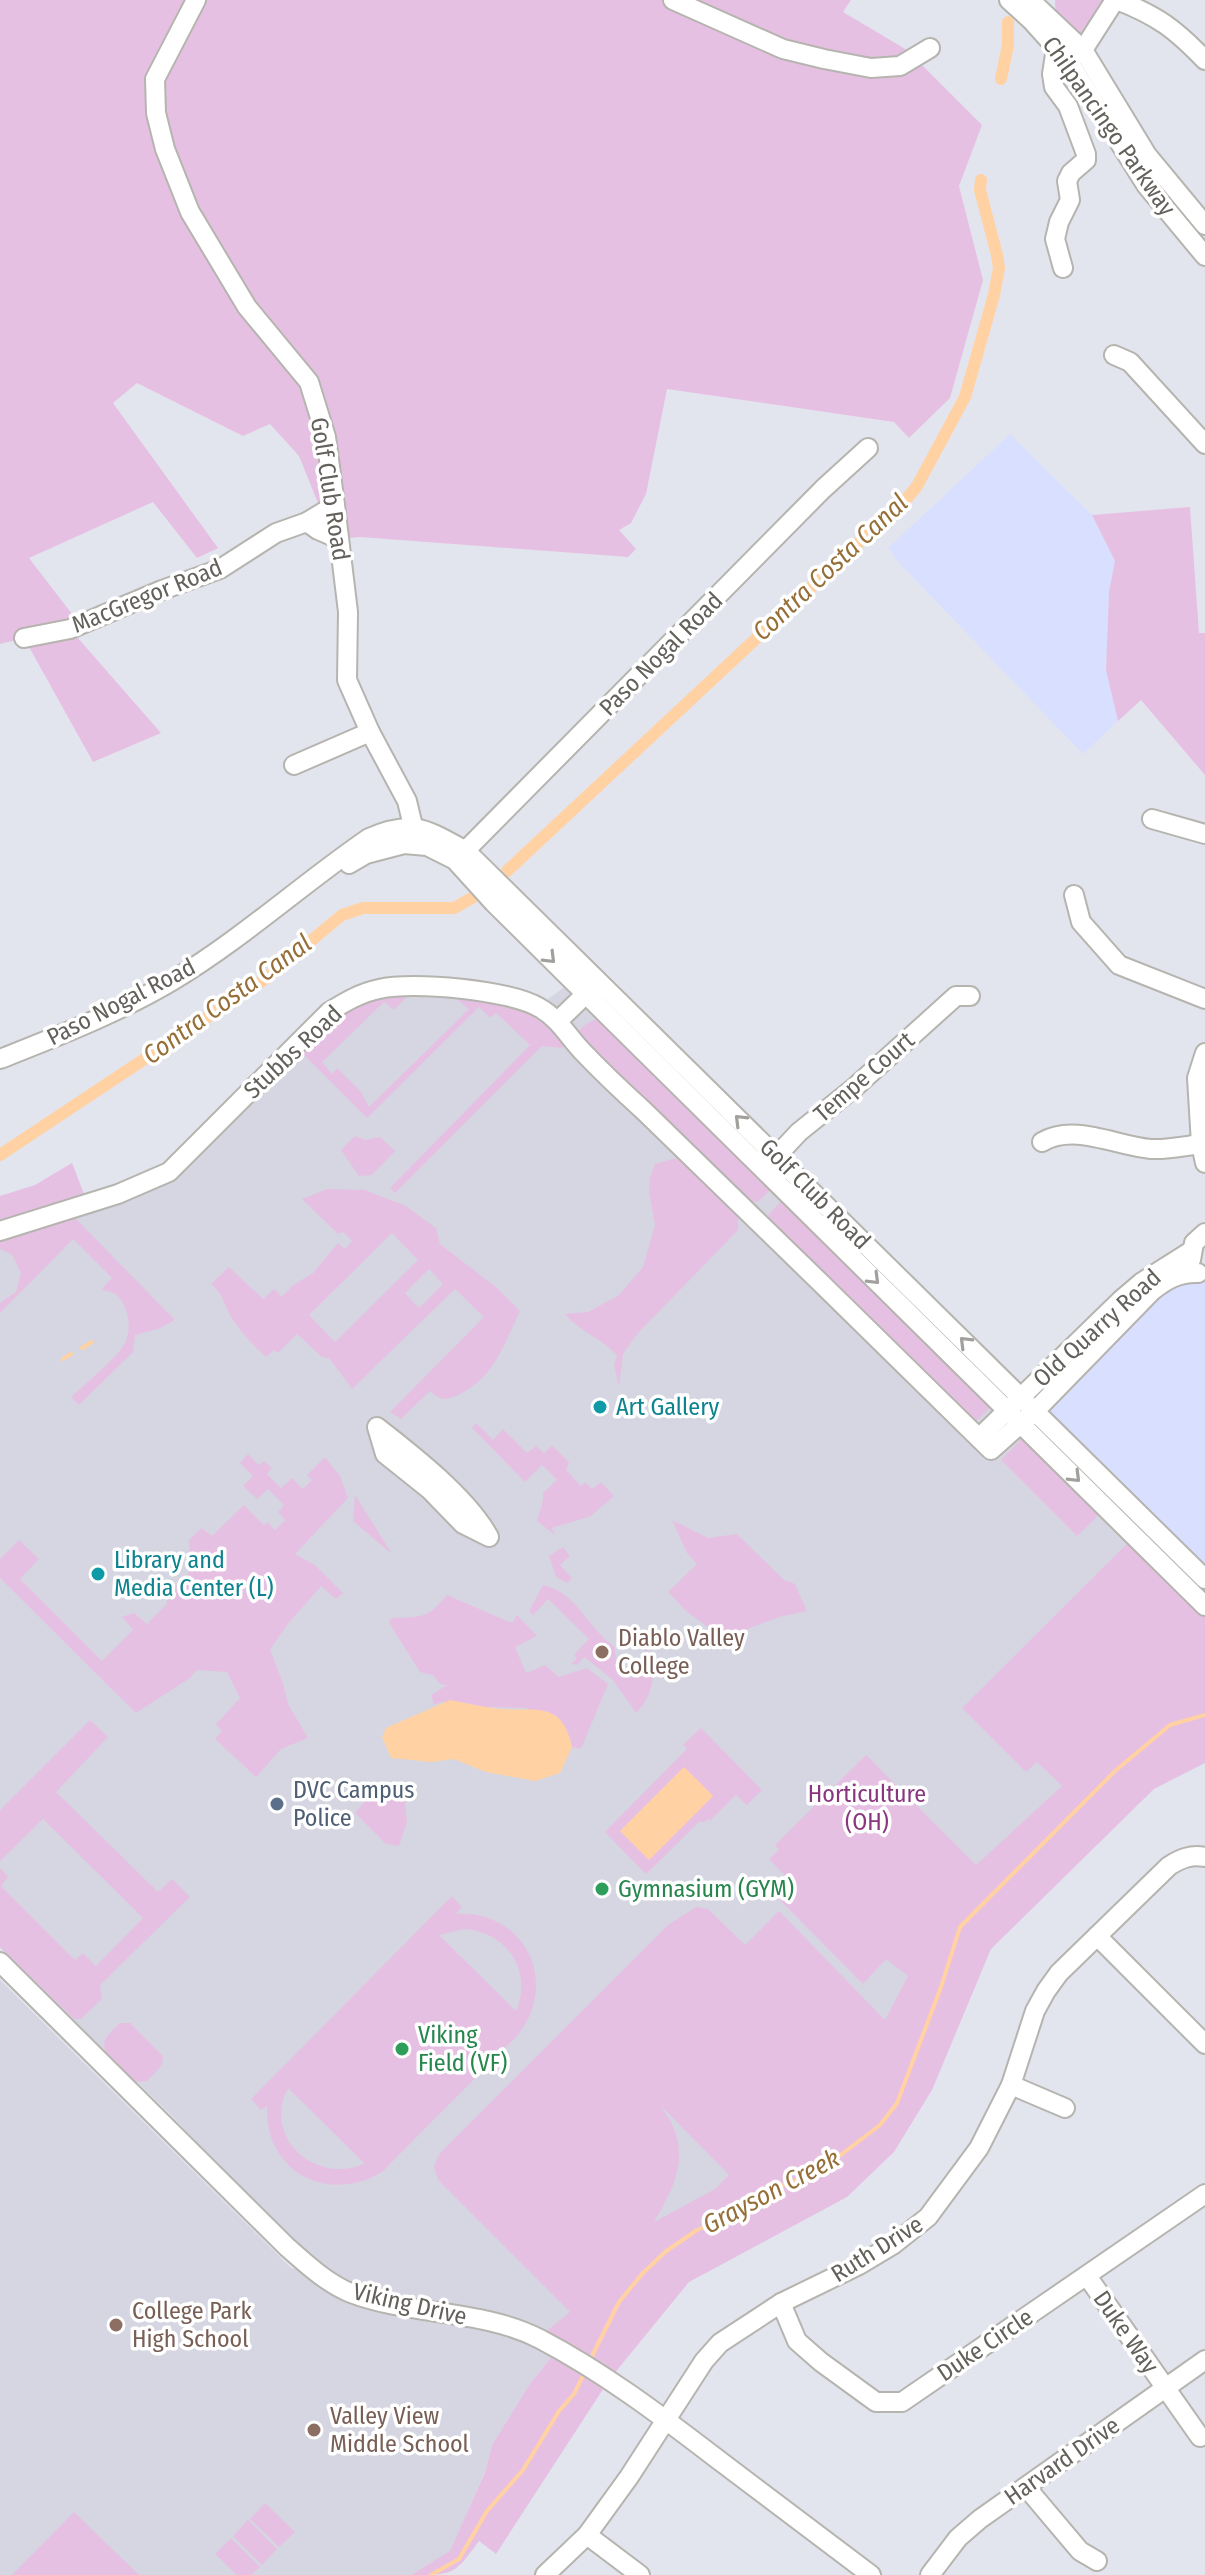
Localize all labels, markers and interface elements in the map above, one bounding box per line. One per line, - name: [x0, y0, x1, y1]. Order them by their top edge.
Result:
- street label: Chilpancingo Parkway: [1037, 31, 1181, 221]
- street label: Golf Club Road: [305, 415, 355, 563]
- water label: Contra Costa Canal: [746, 487, 914, 647]
- street label: MacGregor Road: [68, 553, 226, 639]
- street label: Paso Nogal Road: [594, 587, 728, 721]
- water label: Contra Costa Canal: [137, 928, 318, 1071]
- one-way arrow: [541, 949, 555, 963]
- street label: Paso Nogal Road: [42, 953, 200, 1051]
- street label: Stubbs Road: [238, 1000, 348, 1104]
- street label: Tempe Court: [808, 1026, 920, 1128]
- one-way arrow: [735, 1115, 749, 1129]
- street label: Golf Club Road: [754, 1133, 876, 1255]
- street label: Old Quarry Road: [1027, 1263, 1167, 1393]
- one-way arrow: [865, 1269, 879, 1284]
- one-way arrow: [960, 1337, 974, 1351]
- place label: Art Gallery: [616, 1393, 720, 1421]
- marker: Art Gallery: [591, 1398, 609, 1416]
- one-way arrow: [1066, 1468, 1080, 1482]
- place label: Library and Media Center (L): [114, 1546, 274, 1602]
- marker: Library and Media Center (L): [89, 1565, 107, 1583]
- place label: Diablo Valley College: [618, 1624, 745, 1680]
- marker: Diablo Valley College: [593, 1643, 611, 1661]
- place label: DVC Campus Police: [293, 1776, 415, 1832]
- park label: Horticulture (OH): [808, 1780, 926, 1836]
- marker: DVC Campus Police: [268, 1795, 286, 1813]
- place label: Gymnasium (GYM): [618, 1875, 794, 1903]
- marker: Gymnasium (GYM): [593, 1880, 611, 1898]
- place label: Viking Field (VF): [418, 2021, 507, 2077]
- marker: Viking Field (VF): [393, 2040, 411, 2058]
- water label: Grayson Creek: [698, 2142, 845, 2240]
- street label: Ruth Drive: [826, 2210, 928, 2288]
- street label: Viking Drive: [350, 2277, 470, 2331]
- street label: Duke Way: [1087, 2285, 1165, 2379]
- place label: College Park High School: [132, 2297, 253, 2353]
- street label: Duke Circle: [932, 2303, 1038, 2387]
- marker: College Park High School: [107, 2316, 125, 2334]
- place label: Valley View Middle School: [330, 2402, 469, 2458]
- street label: Harvard Drive: [999, 2411, 1125, 2511]
- marker: Valley View Middle School: [305, 2421, 323, 2439]

